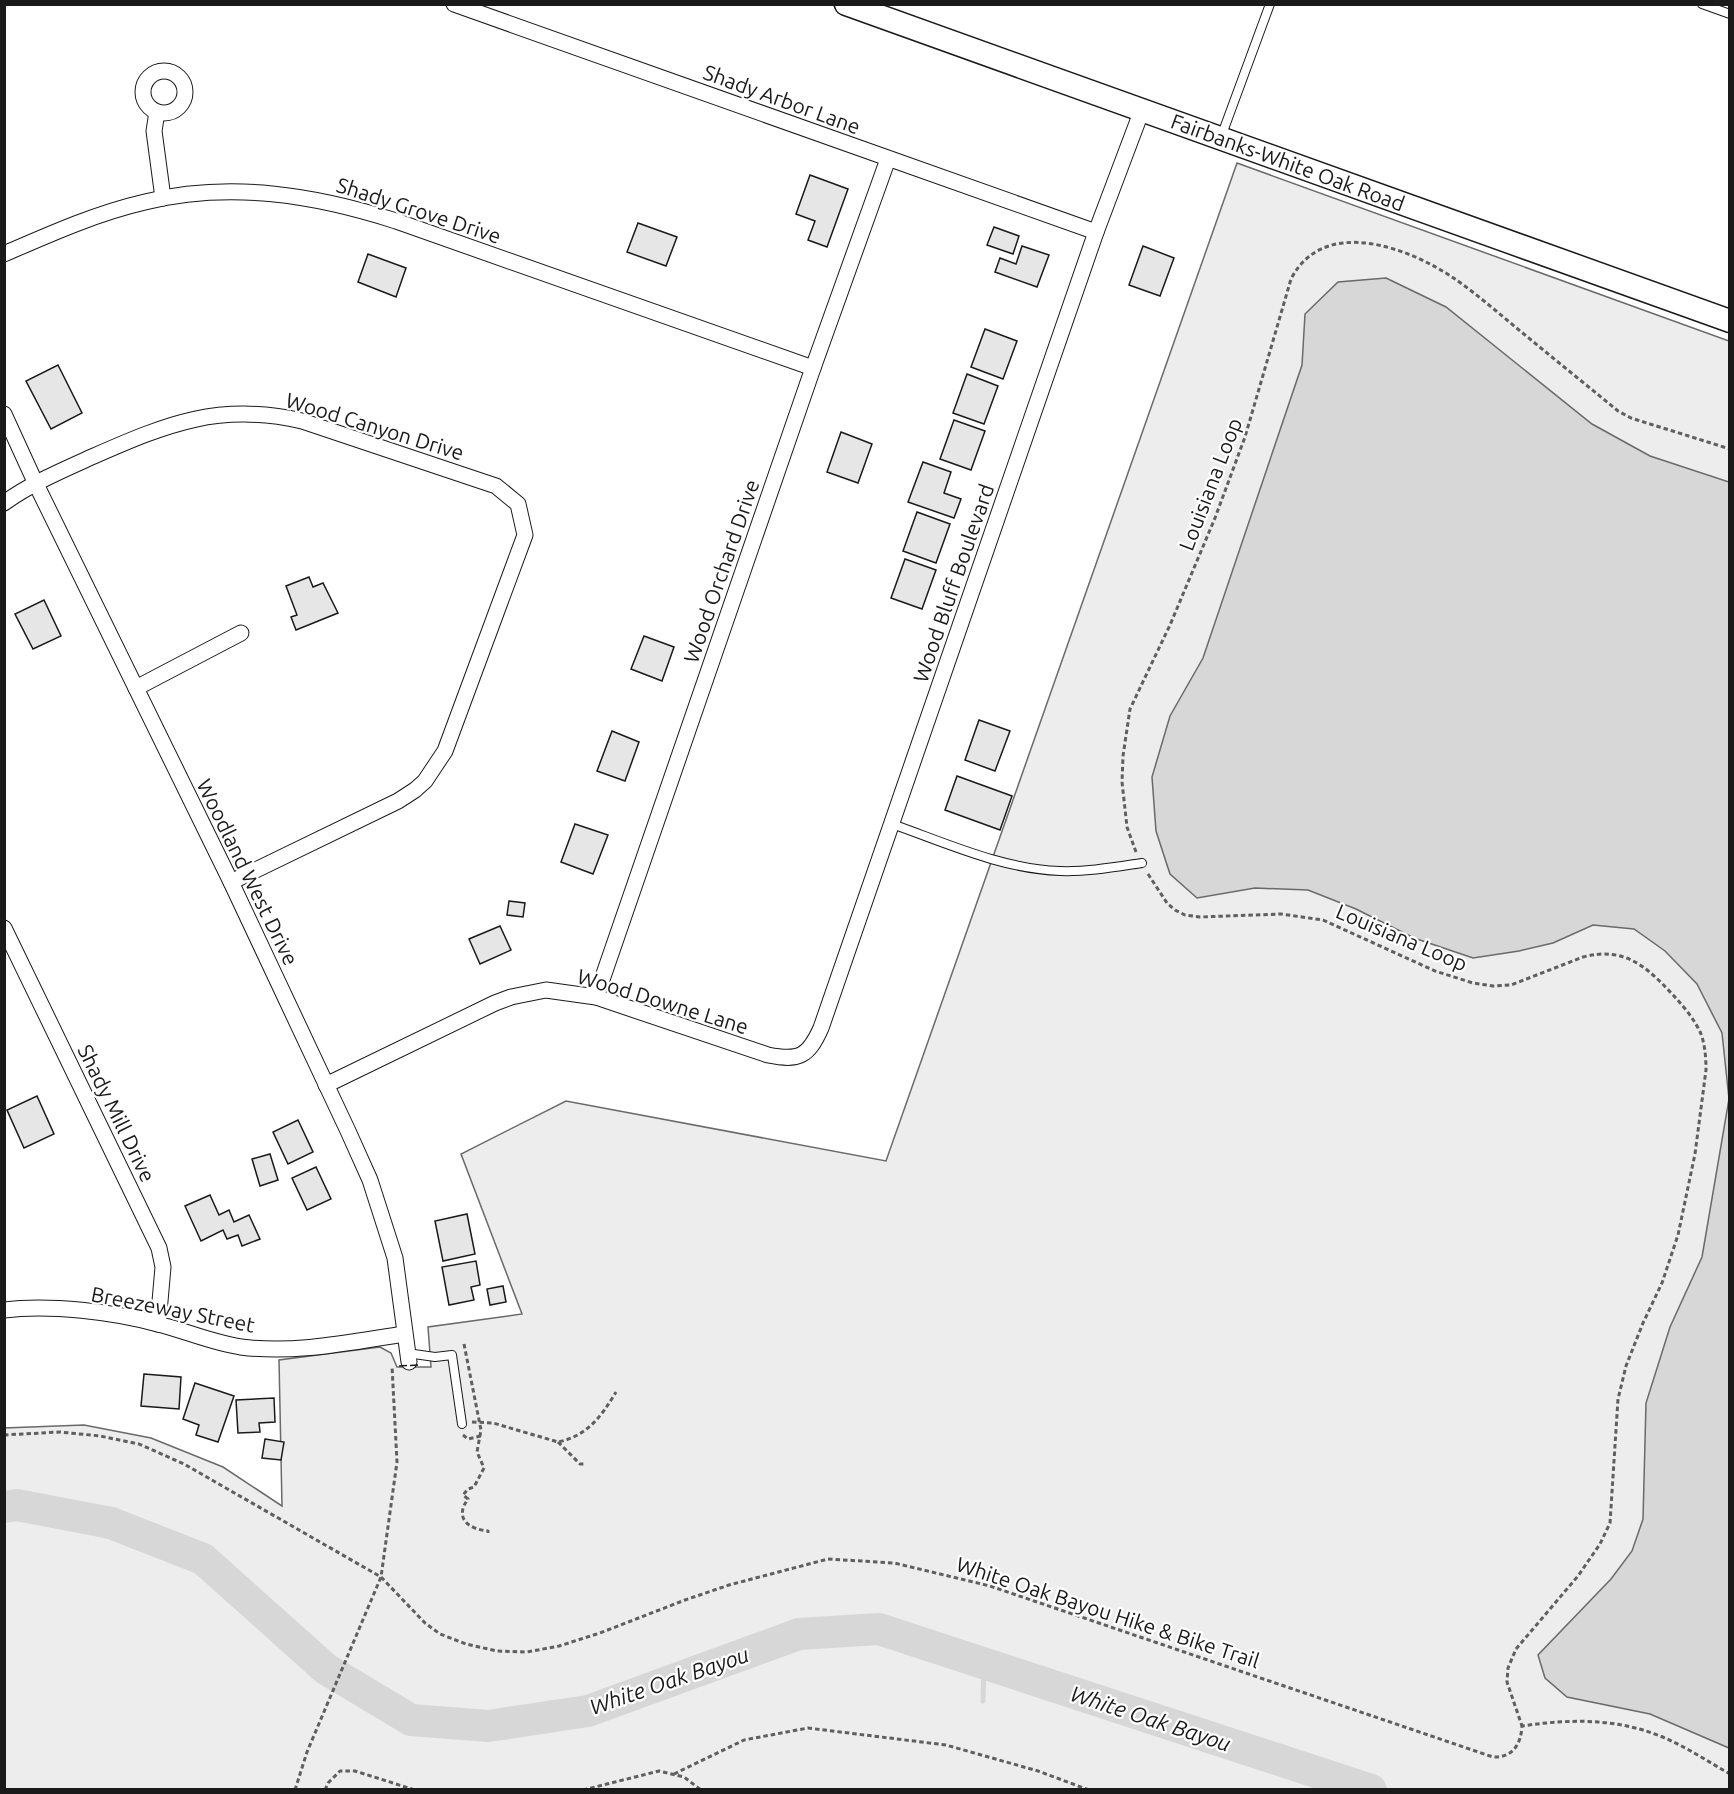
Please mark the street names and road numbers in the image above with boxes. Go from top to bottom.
street label: Shady Arbor Lane [700,59,864,139]
street label: Fairbanks-White Oak Road [1168,108,1408,216]
street label: Shady Grove Drive [334,172,504,248]
street label: Wood Canyon Drive [283,387,467,465]
street label: Louisiana Loop [1174,414,1246,554]
street label: Wood Orchard Drive [678,476,764,666]
street label: Wood Bluff Boulevard [908,481,998,685]
street label: Woodland West Drive [193,775,303,969]
street label: Louisiana Loop [1333,899,1471,975]
street label: Wood Downe Lane [575,964,751,1038]
street label: Shady Mill Drive [73,1040,161,1186]
street label: Breezeway Street [89,1281,257,1337]
street label: White Oak Bayou Hike & Bike Trail [953,1552,1263,1672]

